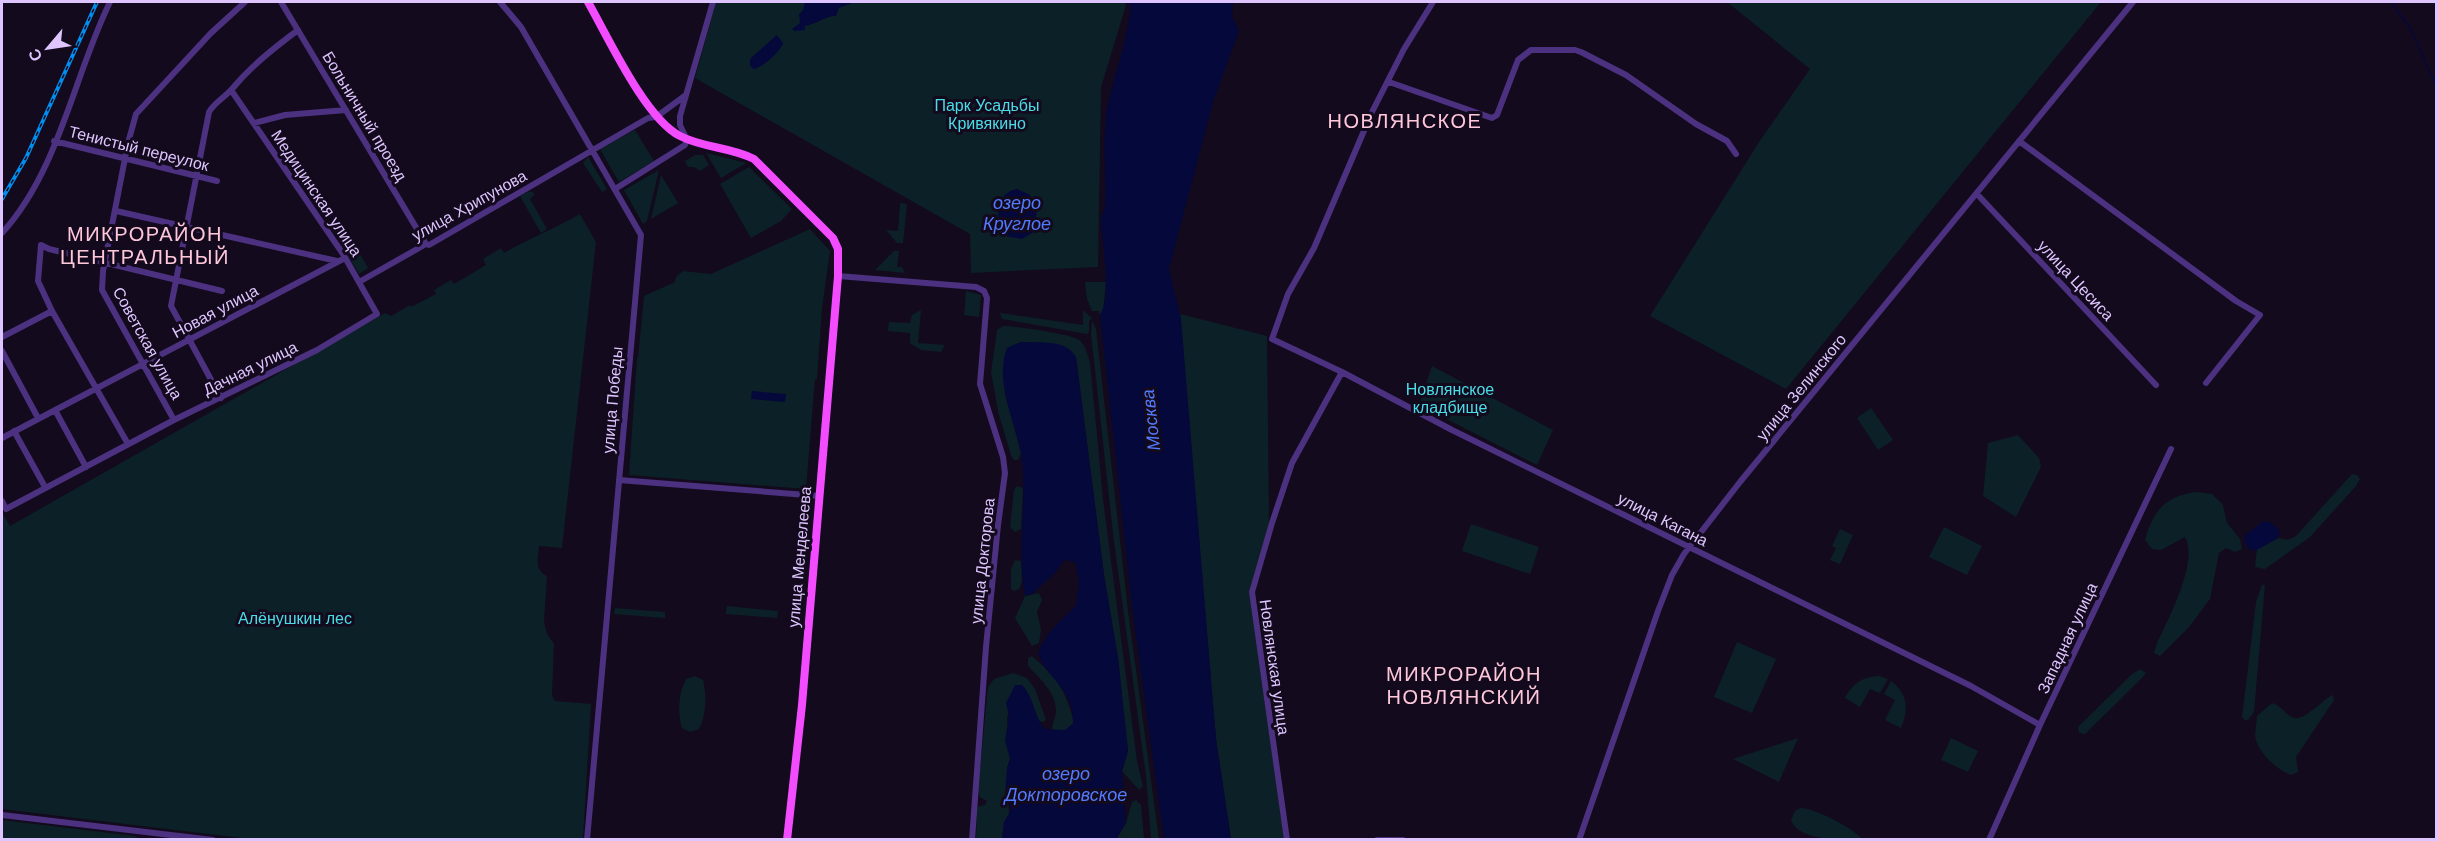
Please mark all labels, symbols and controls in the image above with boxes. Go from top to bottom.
north arrow [18,18,78,78]
text: С [25,45,46,64]
street label: Больничный проезд [319,49,410,185]
park label: Парк Усадьбы Кривякино [934,97,1040,132]
district label: НОВЛЯНСКОЕ [1328,110,1482,132]
street label: Тенистый переулок [67,123,212,174]
street label: Медицинская улица [268,127,365,260]
street label: улица Хрипунова [409,167,530,244]
water label: озеро Круглое [983,193,1051,234]
district label: МИКРОРАЙОН ЦЕНТРАЛЬНЫЙ [60,222,230,268]
street label: улица Цесиса [2034,237,2117,324]
street label: Новая улица [169,282,261,341]
street label: Советская улица [110,284,185,402]
street label: улица Зелинского [1753,331,1850,444]
street label: Дачная улица [200,338,300,399]
street label: улица Победы [599,346,626,454]
park label: Новлянское кладбище [1406,381,1494,416]
water label: Москва [1138,388,1164,452]
street label: улица Менделеева [785,486,814,628]
street label: улица Кагана [1615,489,1711,549]
street label: улица Докторова [967,497,998,625]
street label: Западная улица [2034,580,2101,696]
street label: Новлянская улица [1257,598,1292,736]
park label: Алёнушкин лес [238,610,352,627]
district label: МИКРОРАЙОН НОВЛЯНСКИЙ [1386,662,1542,708]
water label: озеро Докторовское [1003,764,1127,805]

